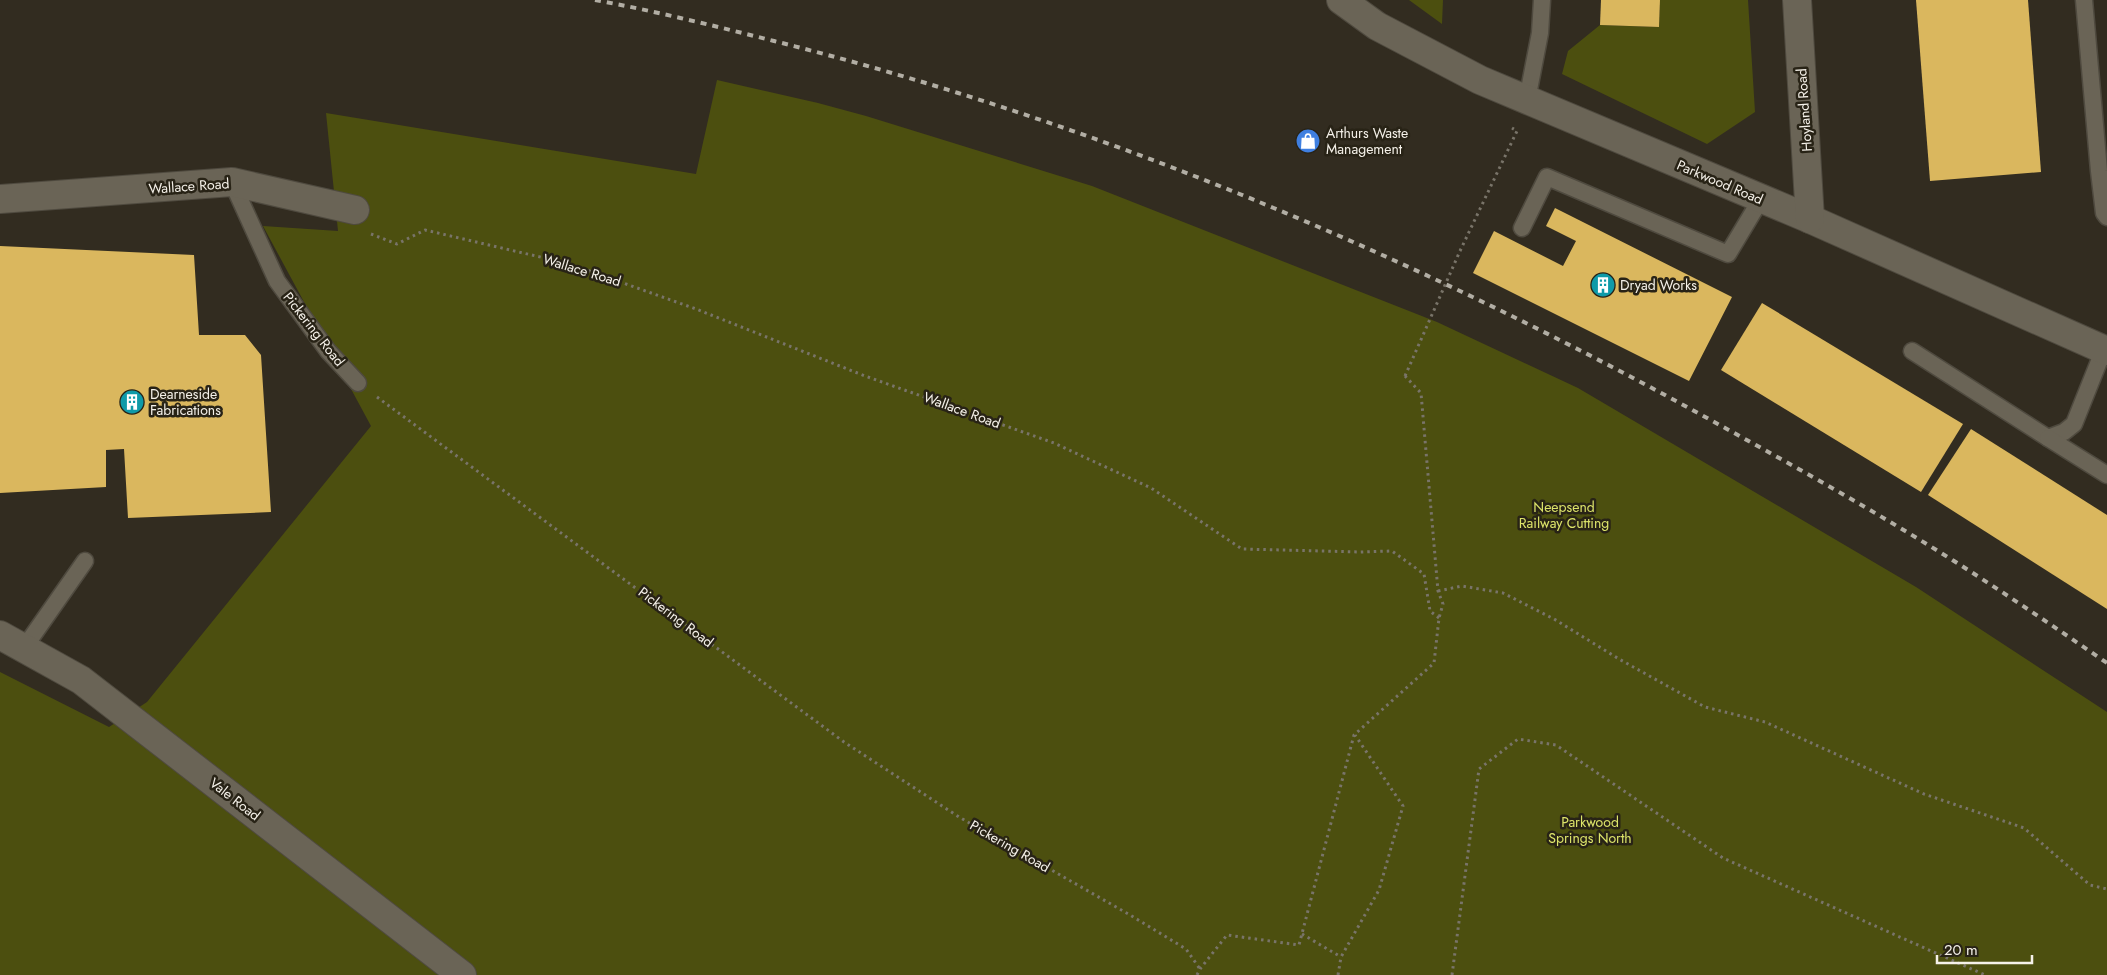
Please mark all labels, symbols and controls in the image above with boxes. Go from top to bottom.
street label: Hoyland Road [1791,68,1817,152]
place label: Arthurs Waste Management [1326,123,1408,159]
shop icon: Arthurs Waste Management [1295,128,1321,154]
street label: Parkwood Road [1674,155,1766,209]
street label: Wallace Road [148,173,230,199]
street label: Wallace Road [541,249,623,291]
building icon: Dryad Works [1590,272,1616,298]
place label: Dryad Works [1620,275,1697,295]
street label: Pickering Road [279,288,349,370]
place label: Dearneside Fabrications [150,384,221,420]
street label: Wallace Road [921,387,1003,433]
building icon: Dearneside Fabrications [119,389,145,415]
park label: Neepsend Railway Cutting [1519,497,1609,533]
street label: Pickering Road [634,582,718,652]
street label: Vale Road [205,773,265,825]
park label: Parkwood Springs North [1548,812,1632,848]
street label: Pickering Road [966,815,1054,877]
scale bar [1937,932,2032,964]
text: 20 m [1944,939,1978,961]

